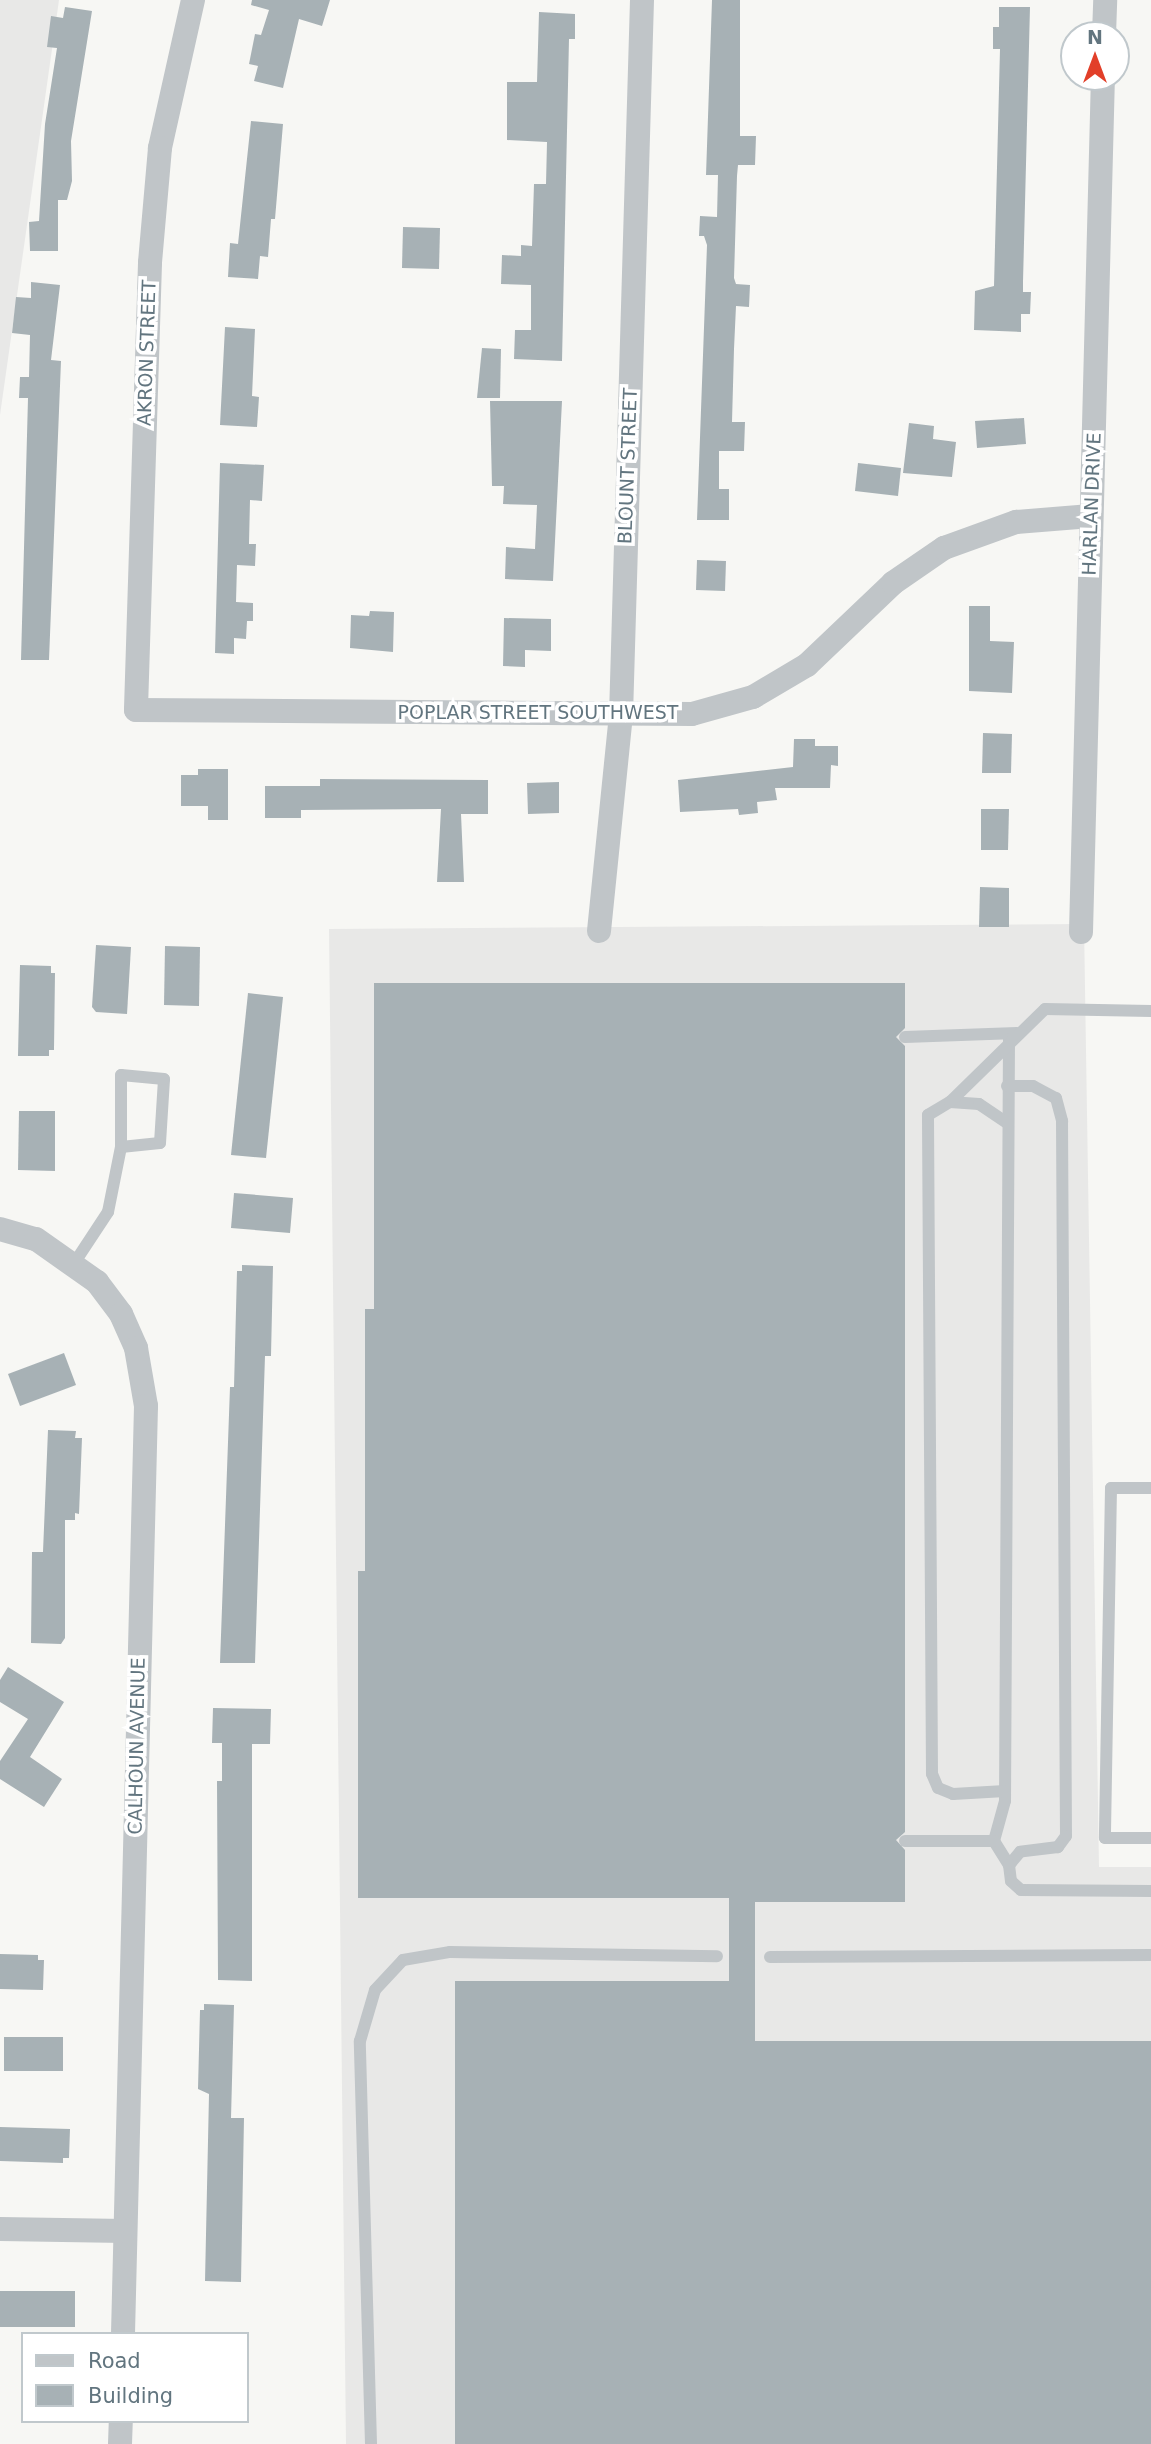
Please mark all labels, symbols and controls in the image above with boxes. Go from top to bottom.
north arrow [1060,21,1130,91]
text: N [1087,26,1103,48]
street label: AKRON STREET [133,279,161,427]
street label: BLOUNT STREET [614,388,642,544]
street label: HARLAN DRIVE [1078,432,1106,576]
street label: POPLAR STREET SOUTHWEST [398,702,678,724]
street label: CALHOUN AVENUE [124,1657,150,1835]
legend [21,2332,248,2423]
text: Road [88,2349,141,2373]
text: Building [88,2384,173,2408]

